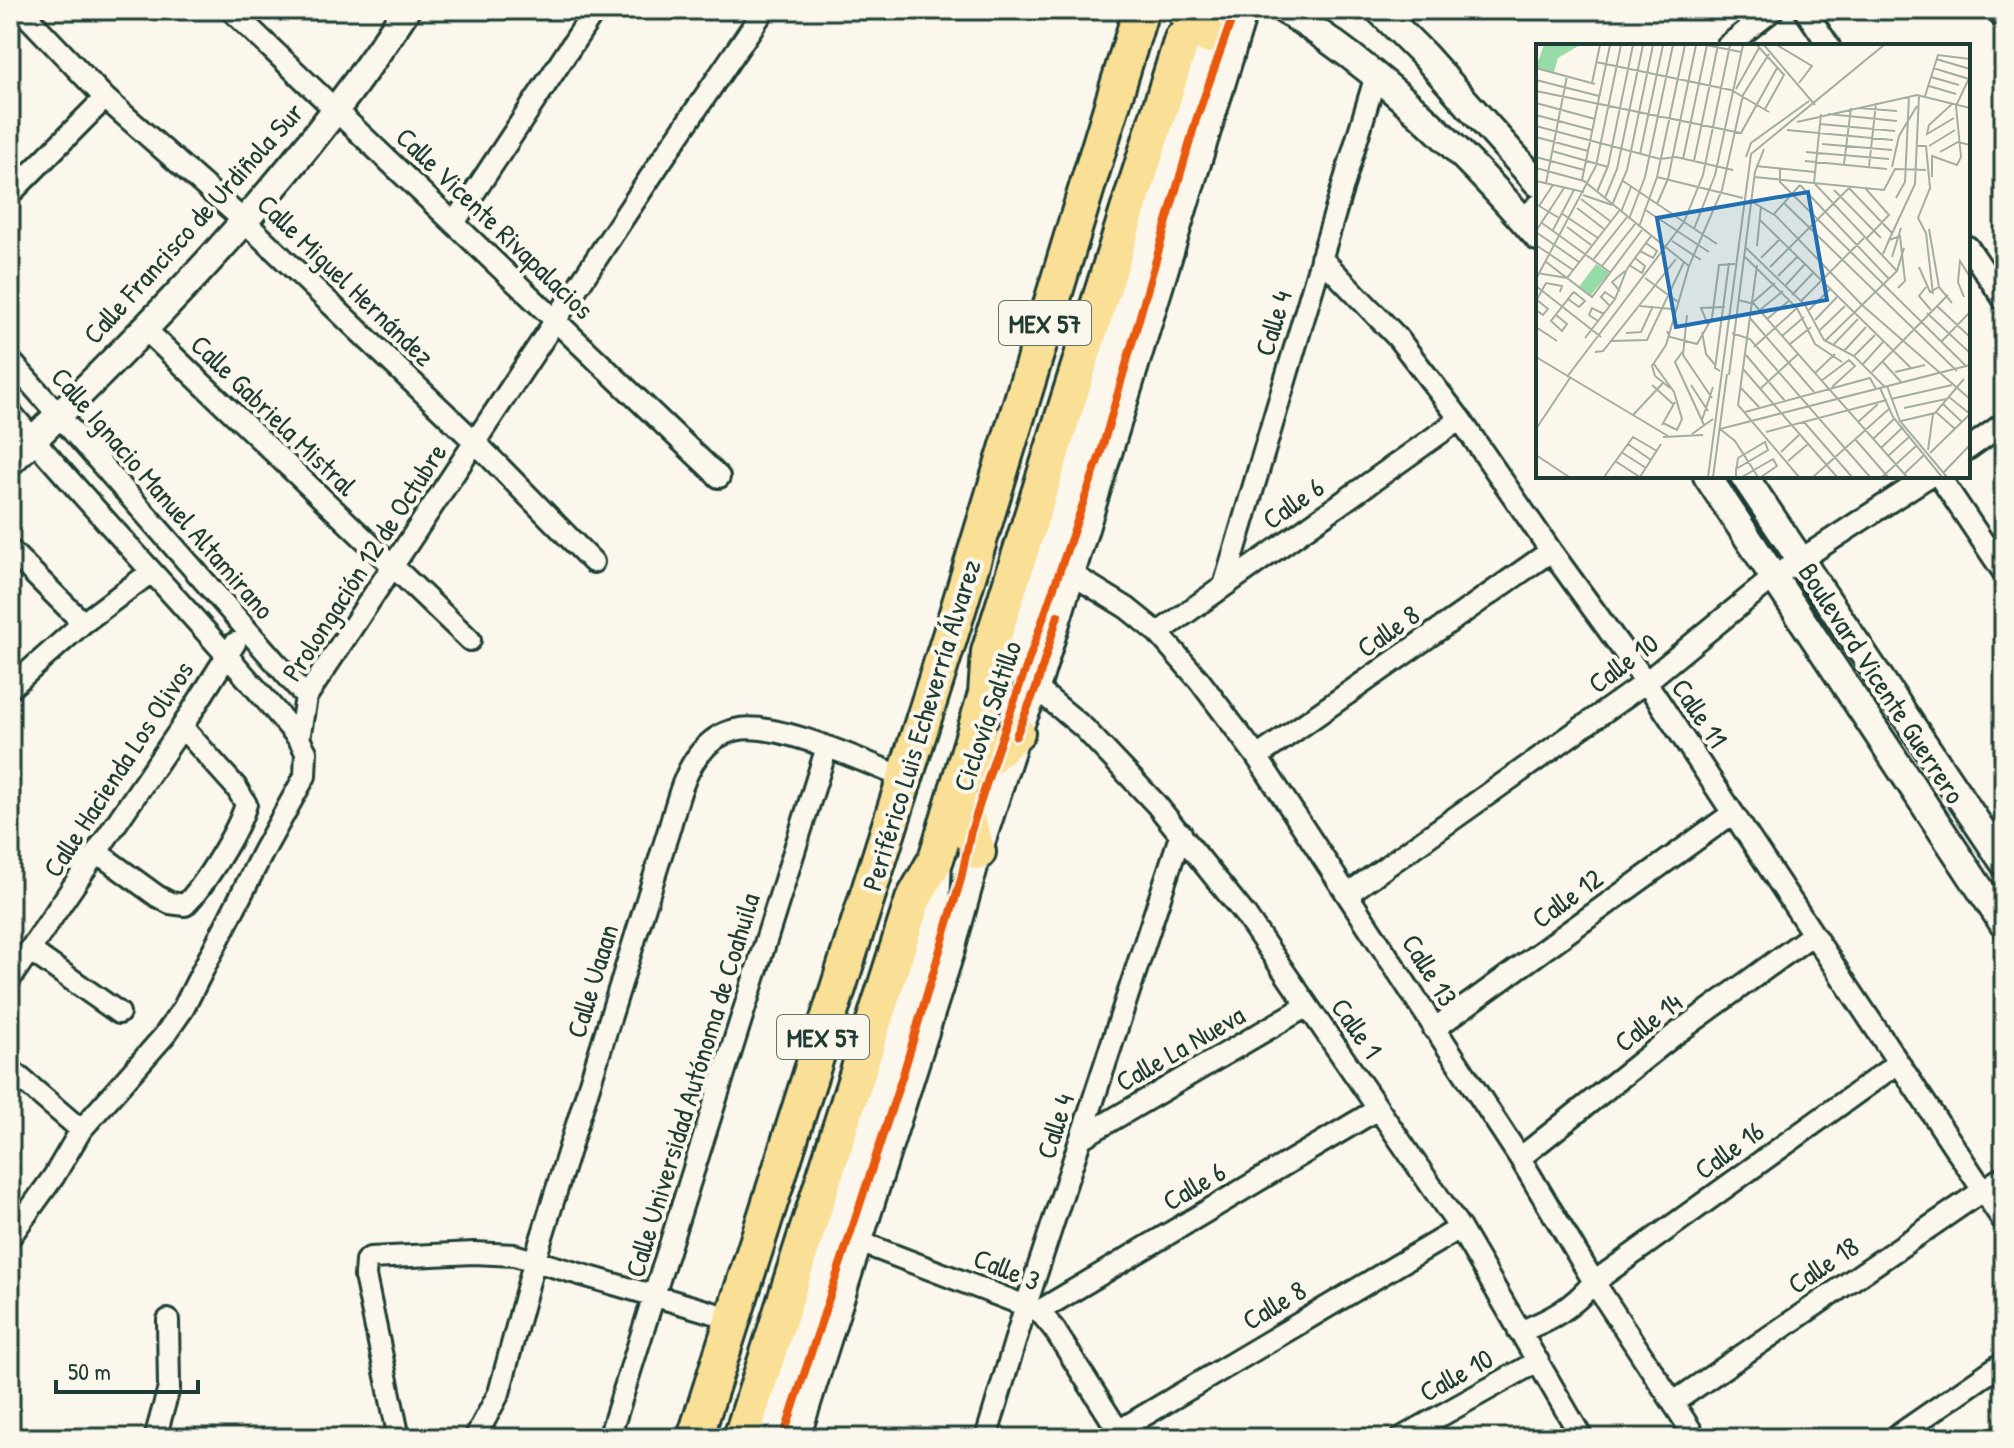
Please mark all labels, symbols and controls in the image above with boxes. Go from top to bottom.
inset map [1536,44,1970,478]
street label: Calle Francisco de Urdiñola Sur [74,94,312,352]
street label: Calle Vicente Rivapalacios [388,118,602,328]
street label: Calle Miguel Hernández [249,185,443,375]
street label: Calle 4 [1245,286,1301,360]
road number: MEX 57 [999,301,1091,345]
street label: Calle Gabriela Mistral [183,326,366,505]
street label: Calle Ignacio Manuel Altamirano [43,359,283,627]
street label: Prolongación 12 de Octubre [273,436,455,688]
street label: Calle 6 [1255,468,1331,538]
street label: Periférico Luis Echeverría Álvarez [852,555,990,895]
street label: Boulevard Vicente Guerrero [1790,555,1974,811]
street label: Calle 8 [1349,596,1427,666]
street label: Calle 10 [1580,624,1666,702]
street label: Ciclovía Saltillo [944,636,1030,796]
street label: Calle Hacienda Los Olivos [34,653,202,885]
street label: Calle 11 [1663,671,1737,755]
street label: Calle 12 [1524,859,1610,937]
street label: Calle Universidad Autónoma de Coahuila [615,888,769,1282]
street label: Calle Uaaan [557,920,627,1042]
street label: Calle 13 [1393,927,1467,1013]
street label: Calle 14 [1606,983,1690,1061]
street label: Calle 1 [1322,990,1392,1066]
street label: Calle La Nueva [1108,996,1252,1100]
road number: MEX 57 [777,1015,869,1059]
street label: Calle 4 [1027,1089,1083,1163]
street label: Calle 16 [1687,1112,1771,1188]
street label: Calle 6 [1155,1152,1233,1220]
street label: Calle 18 [1780,1227,1866,1303]
street label: Calle 3 [968,1239,1046,1299]
street label: Calle 8 [1235,1271,1313,1339]
street label: Calle 10 [1412,1339,1500,1411]
scale bar [56,1344,198,1394]
text: 50 m [68,1355,111,1387]

